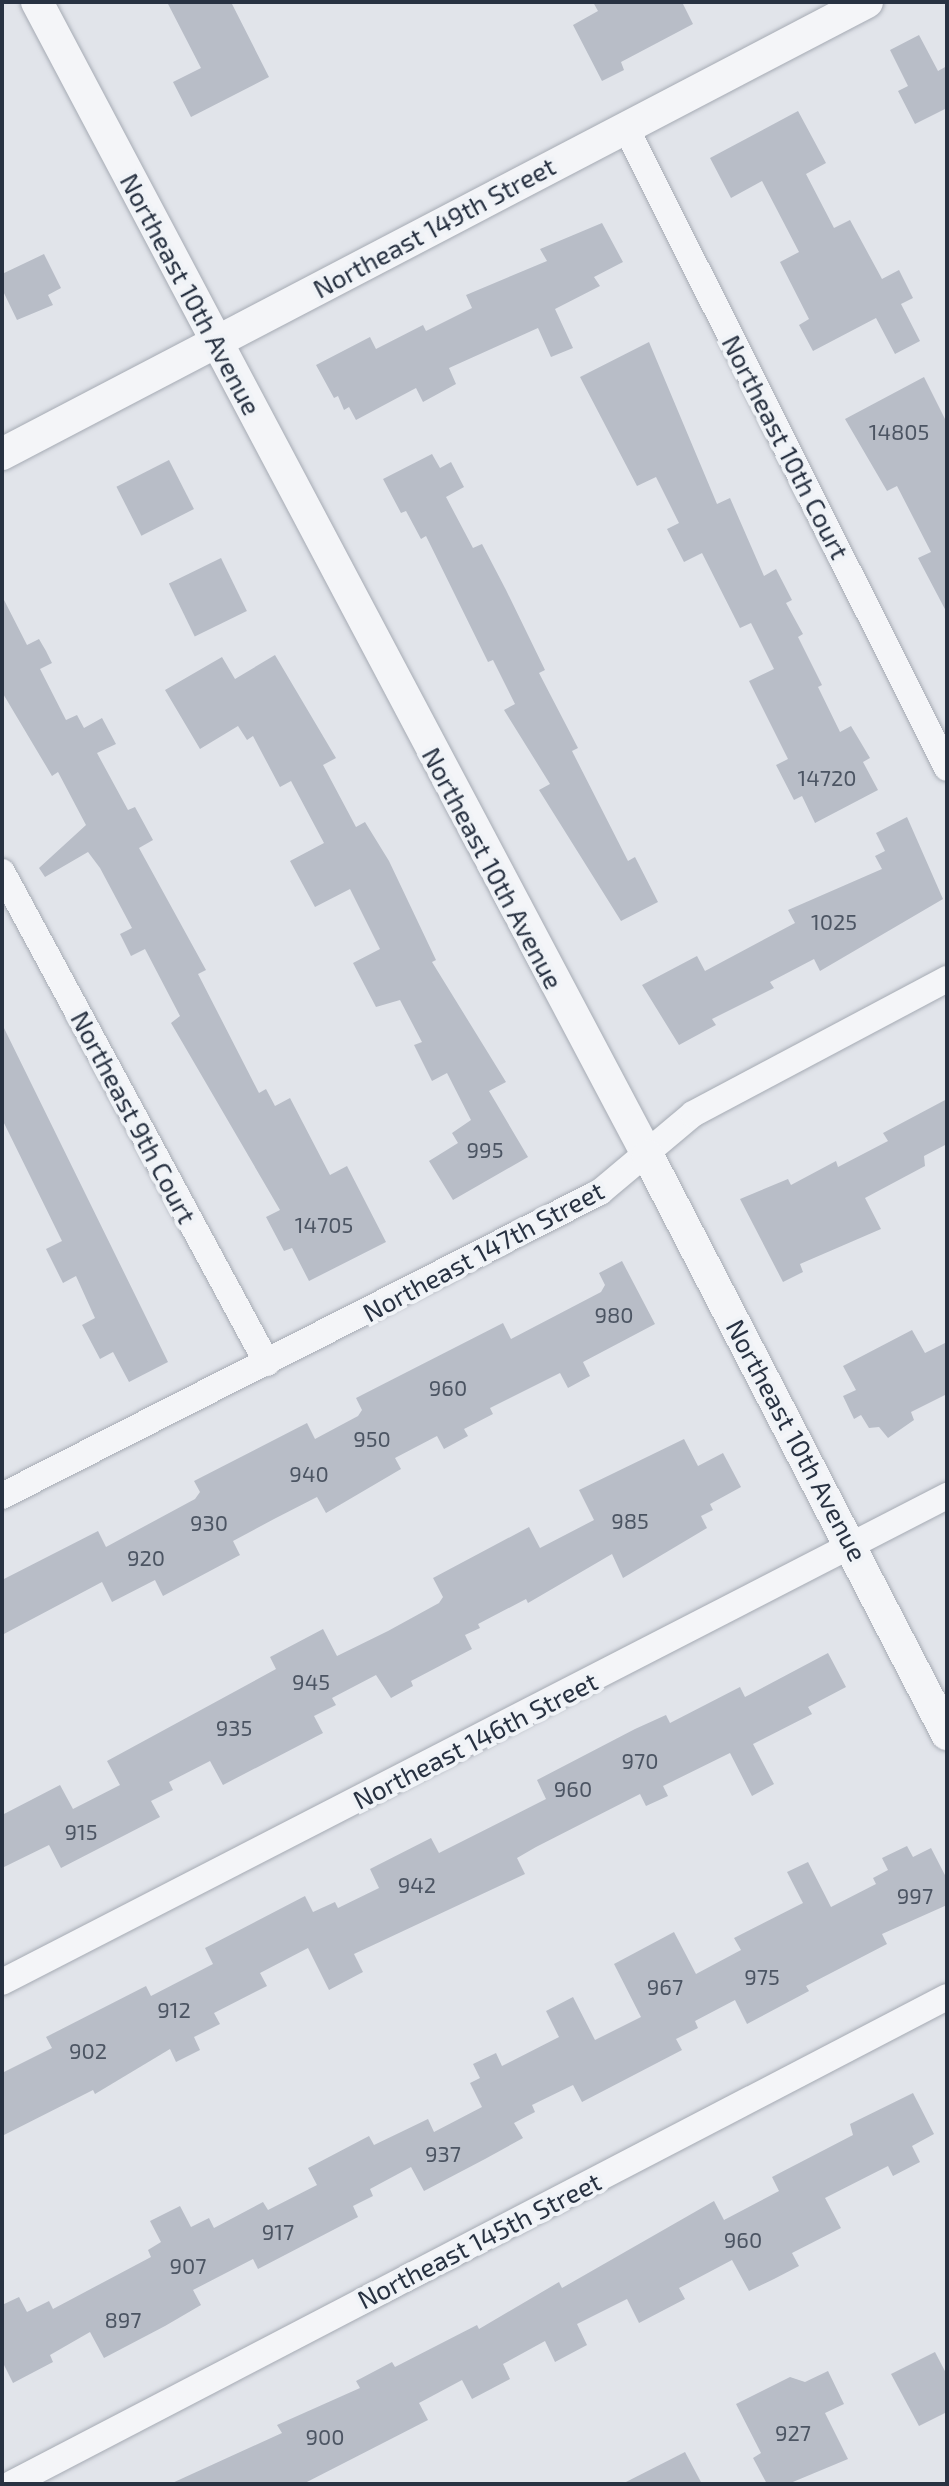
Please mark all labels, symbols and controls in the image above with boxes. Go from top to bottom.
street label: Northeast 149th Street [307,150,561,304]
street label: Northeast 10th Avenue [114,168,268,420]
street label: Northeast 10th Court [716,330,856,564]
house number: 14805 [869,419,929,445]
street label: Northeast 10th Avenue [416,742,570,994]
house number: 14720 [797,765,857,791]
house number: 1025 [811,909,857,935]
street label: Northeast 9th Court [65,1005,203,1229]
house number: 995 [467,1137,503,1163]
street label: Northeast 147th Street [357,1174,609,1328]
house number: 14705 [295,1212,353,1238]
house number: 980 [594,1302,634,1328]
street label: Northeast 10th Avenue [720,1314,874,1566]
house number: 960 [429,1375,467,1401]
house number: 950 [353,1426,391,1452]
house number: 940 [289,1461,329,1487]
house number: 985 [611,1508,649,1534]
house number: 930 [190,1510,228,1536]
house number: 920 [127,1545,165,1571]
street label: Northeast 146th Street [348,1665,602,1815]
house number: 945 [292,1669,330,1695]
house number: 935 [216,1715,252,1741]
house number: 970 [621,1748,659,1774]
house number: 960 [554,1776,592,1802]
house number: 915 [64,1819,98,1845]
house number: 942 [398,1872,436,1898]
house number: 997 [897,1883,933,1909]
house number: 975 [744,1964,780,1990]
house number: 967 [647,1974,683,2000]
house number: 912 [157,1997,191,2023]
house number: 902 [69,2038,107,2064]
house number: 937 [425,2141,461,2167]
street label: Northeast 145th Street [352,2165,606,2315]
house number: 917 [262,2219,294,2245]
house number: 960 [724,2227,762,2253]
house number: 907 [169,2253,207,2279]
house number: 897 [104,2307,142,2333]
house number: 927 [775,2420,811,2446]
house number: 900 [305,2424,345,2450]

